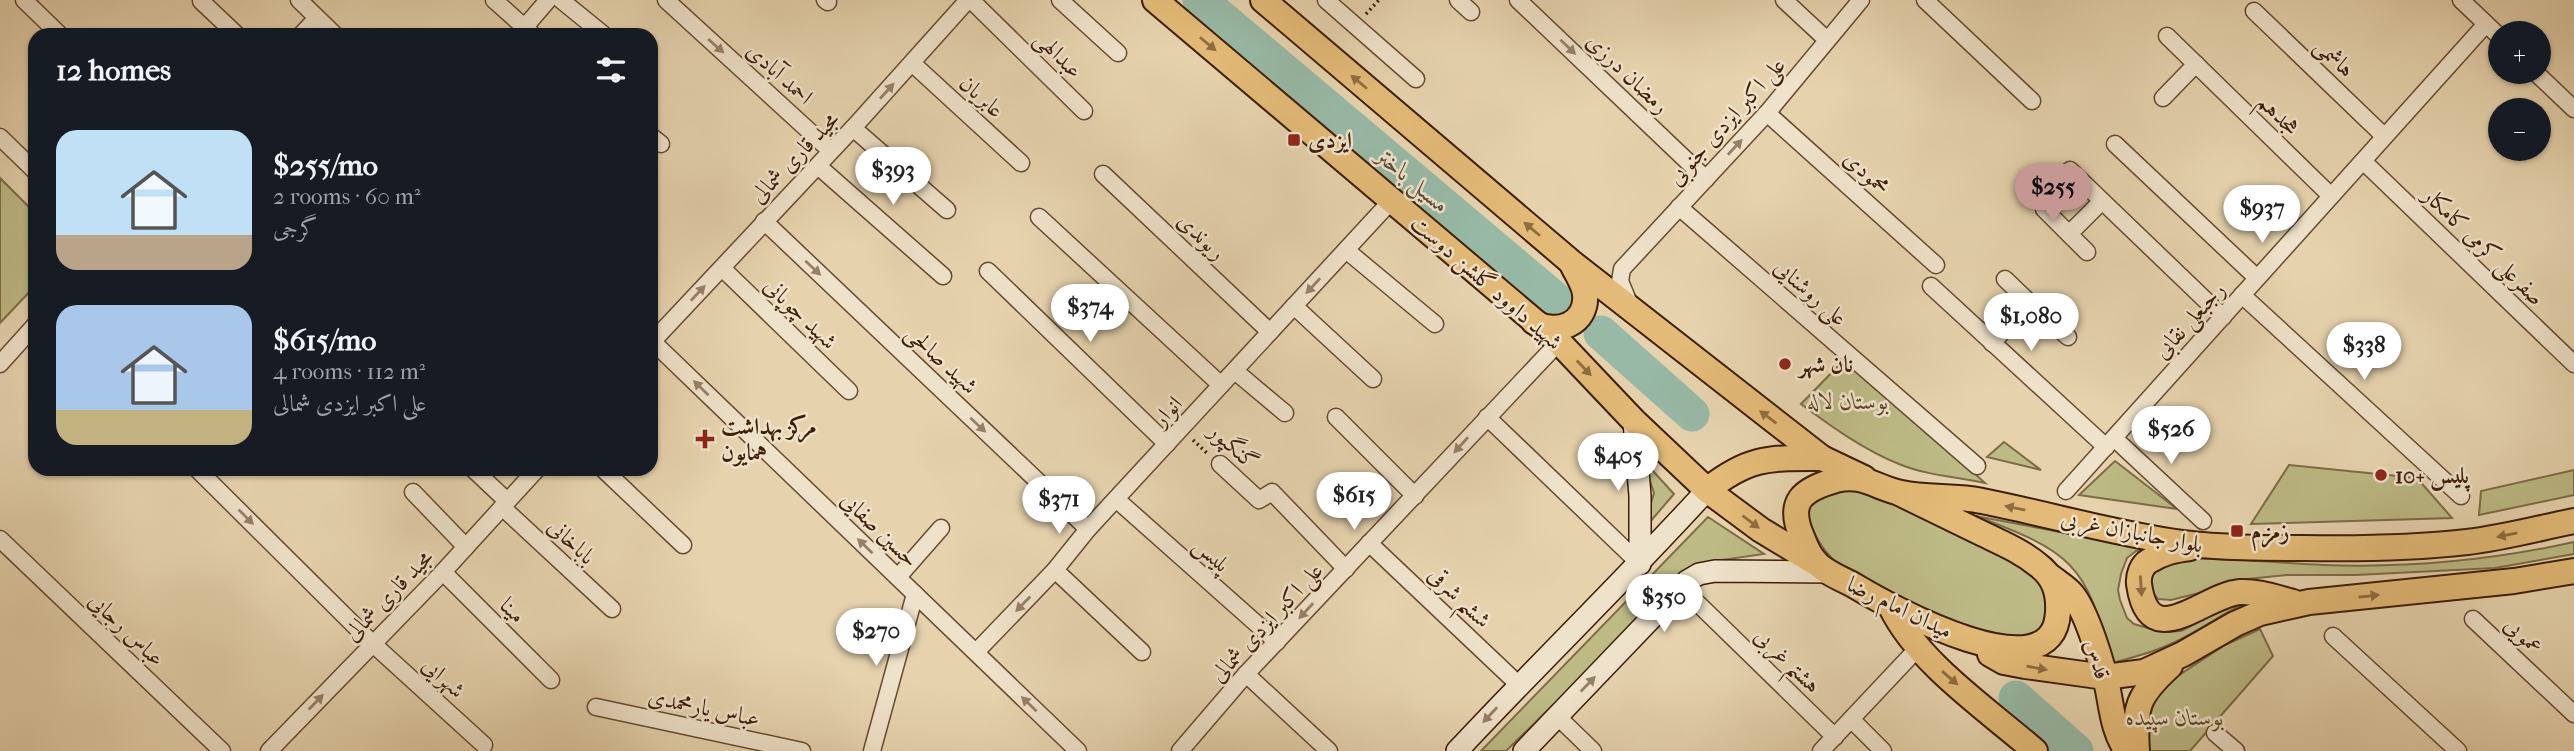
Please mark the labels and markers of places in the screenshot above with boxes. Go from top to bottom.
place label: ایزدی [1308,127,1352,154]
marker: ایزدی [1286,132,1302,148]
pin: $393 [852,148,934,207]
pin: $255 [2012,164,2094,224]
pin: $937 [2221,186,2303,245]
pin: $374 [1049,284,1131,344]
pin: $1,080 [1974,294,2088,353]
pin: $338 [2323,322,2405,382]
place label: نان شهر [1796,351,1853,379]
marker: نان شهر [1777,356,1793,372]
pin: $526 [2130,406,2212,466]
place label: مرکز بهداشت همایون [721,413,817,467]
marker: مرکز بهداشت همایون [695,429,715,449]
pin: $405 [1577,434,1659,493]
place label: پلیس +10 [2395,462,2471,492]
marker: پلیس +10 [2373,467,2389,483]
pin: $615 [1313,472,1395,532]
pin: $371 [1018,476,1100,536]
place label: زمزم [2251,518,2289,552]
marker: زمزم [2229,523,2245,539]
pin: $350 [1623,574,1705,634]
pin: $270 [835,608,917,668]

